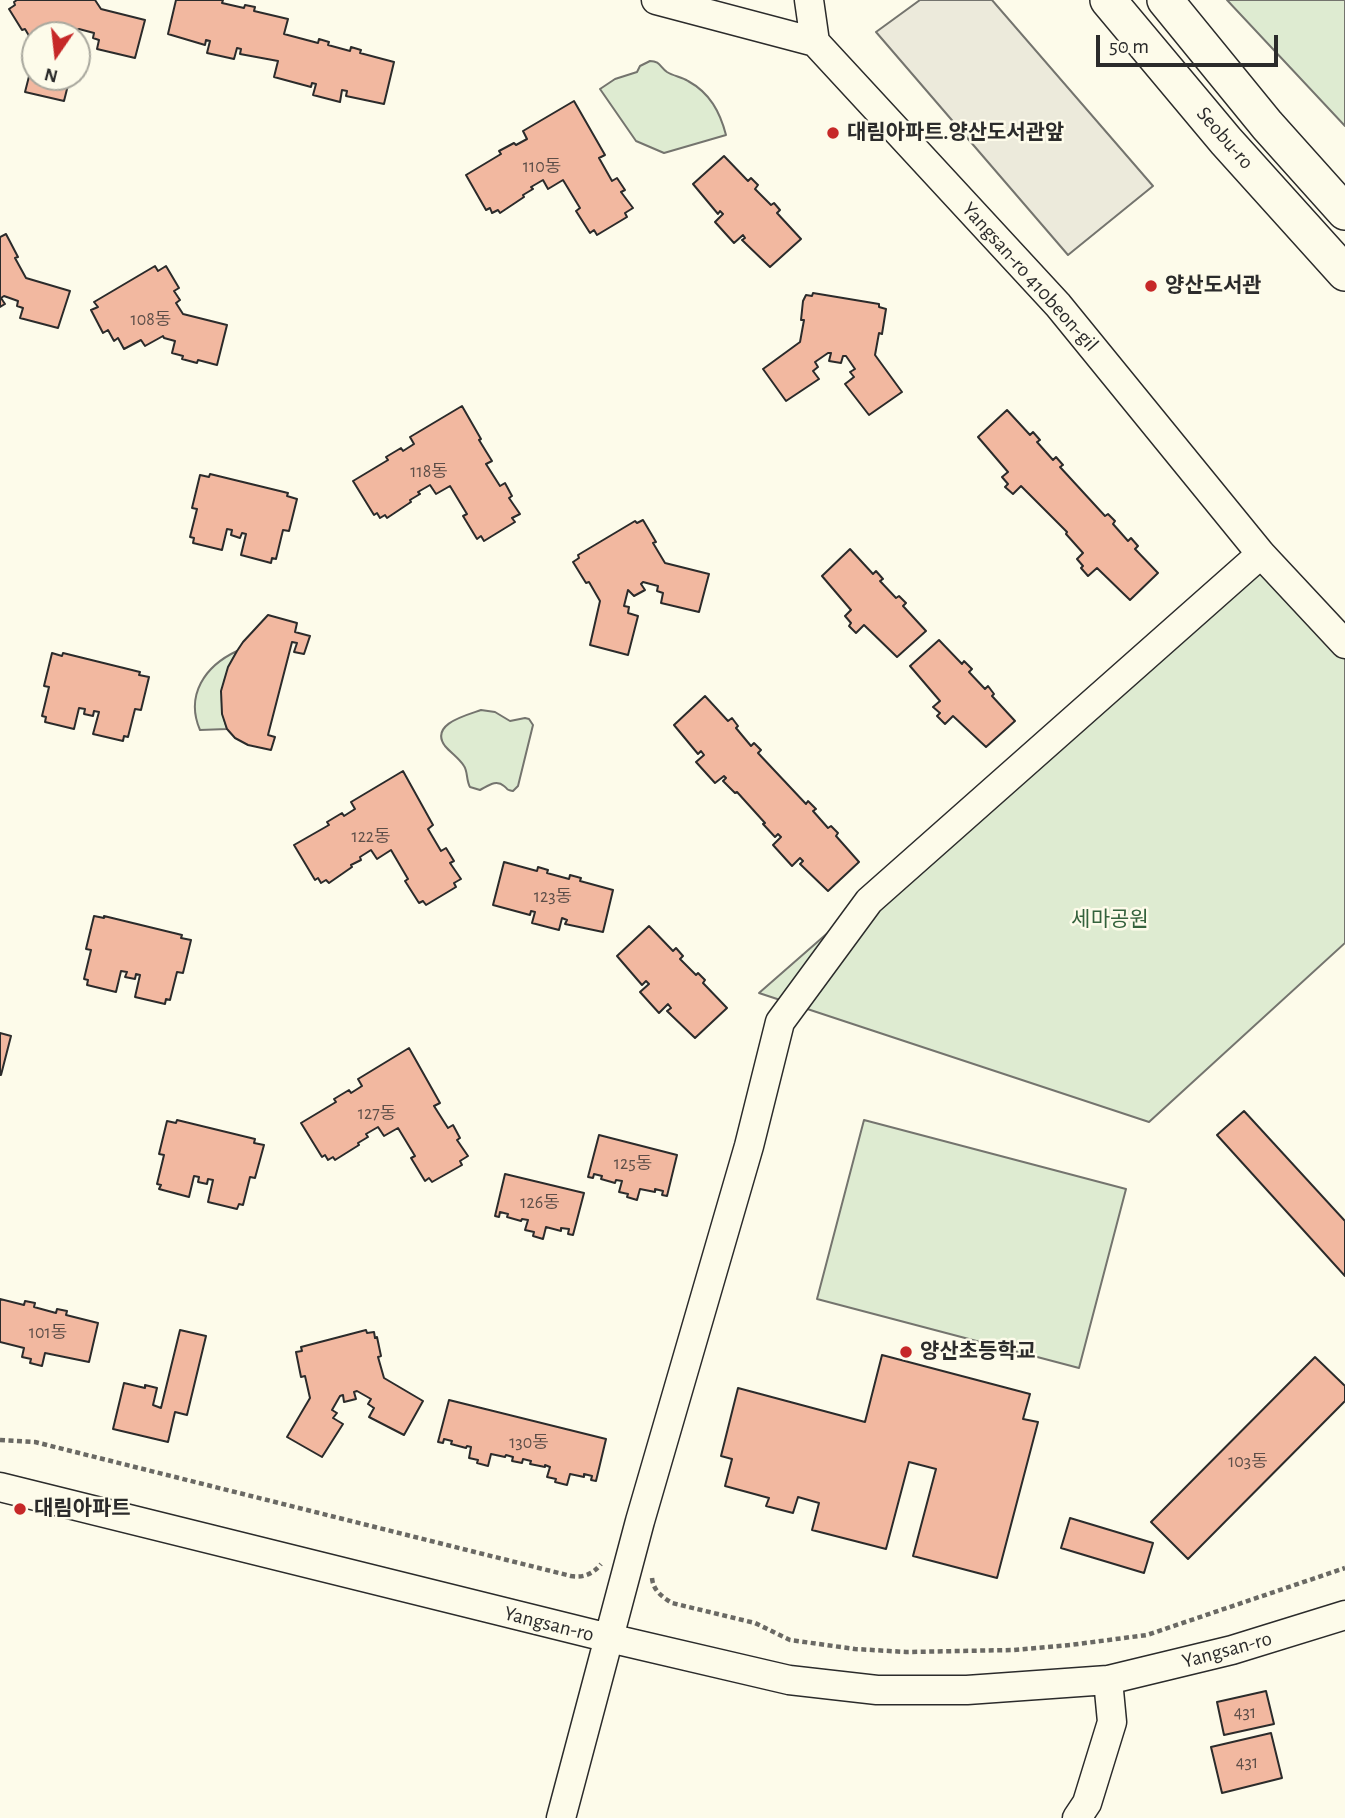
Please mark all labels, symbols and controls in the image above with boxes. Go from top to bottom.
north arrow [21,21,91,91]
scale bar [1100,21,1282,65]
text: 50 m [1109,36,1149,57]
text: N [43,64,60,86]
street label: Seobu-ro [1191,102,1259,174]
place label: 대림아파트.양산도서관앞 [847,120,1064,146]
marker: 대림아파트.양산도서관앞 [825,125,841,141]
house number: 110동 [523,156,561,178]
street label: Yangsan-ro 410beon-gil [956,197,1104,357]
place label: 양산도서관 [1165,273,1262,299]
marker: 양산도서관 [1143,278,1159,294]
house number: 108동 [131,309,171,331]
house number: 118동 [410,461,448,483]
house number: 122동 [351,826,391,848]
house number: 123동 [534,886,572,908]
park label: 세마공원 [1071,907,1149,933]
house number: 127동 [358,1103,396,1125]
house number: 125동 [614,1153,652,1175]
house number: 126동 [520,1192,560,1214]
house number: 101동 [29,1322,67,1344]
place label: 양산초등학교 [920,1339,1036,1365]
marker: 양산초등학교 [898,1344,914,1360]
house number: 130동 [509,1432,549,1454]
house number: 103동 [1228,1451,1268,1473]
place label: 대림아파트 [34,1496,131,1522]
marker: 대림아파트 [12,1501,28,1517]
street label: Yangsan-ro [501,1601,597,1647]
street label: Yangsan-ro [1179,1626,1275,1674]
house number: 431 [1234,1702,1256,1724]
house number: 431 [1236,1752,1258,1774]

